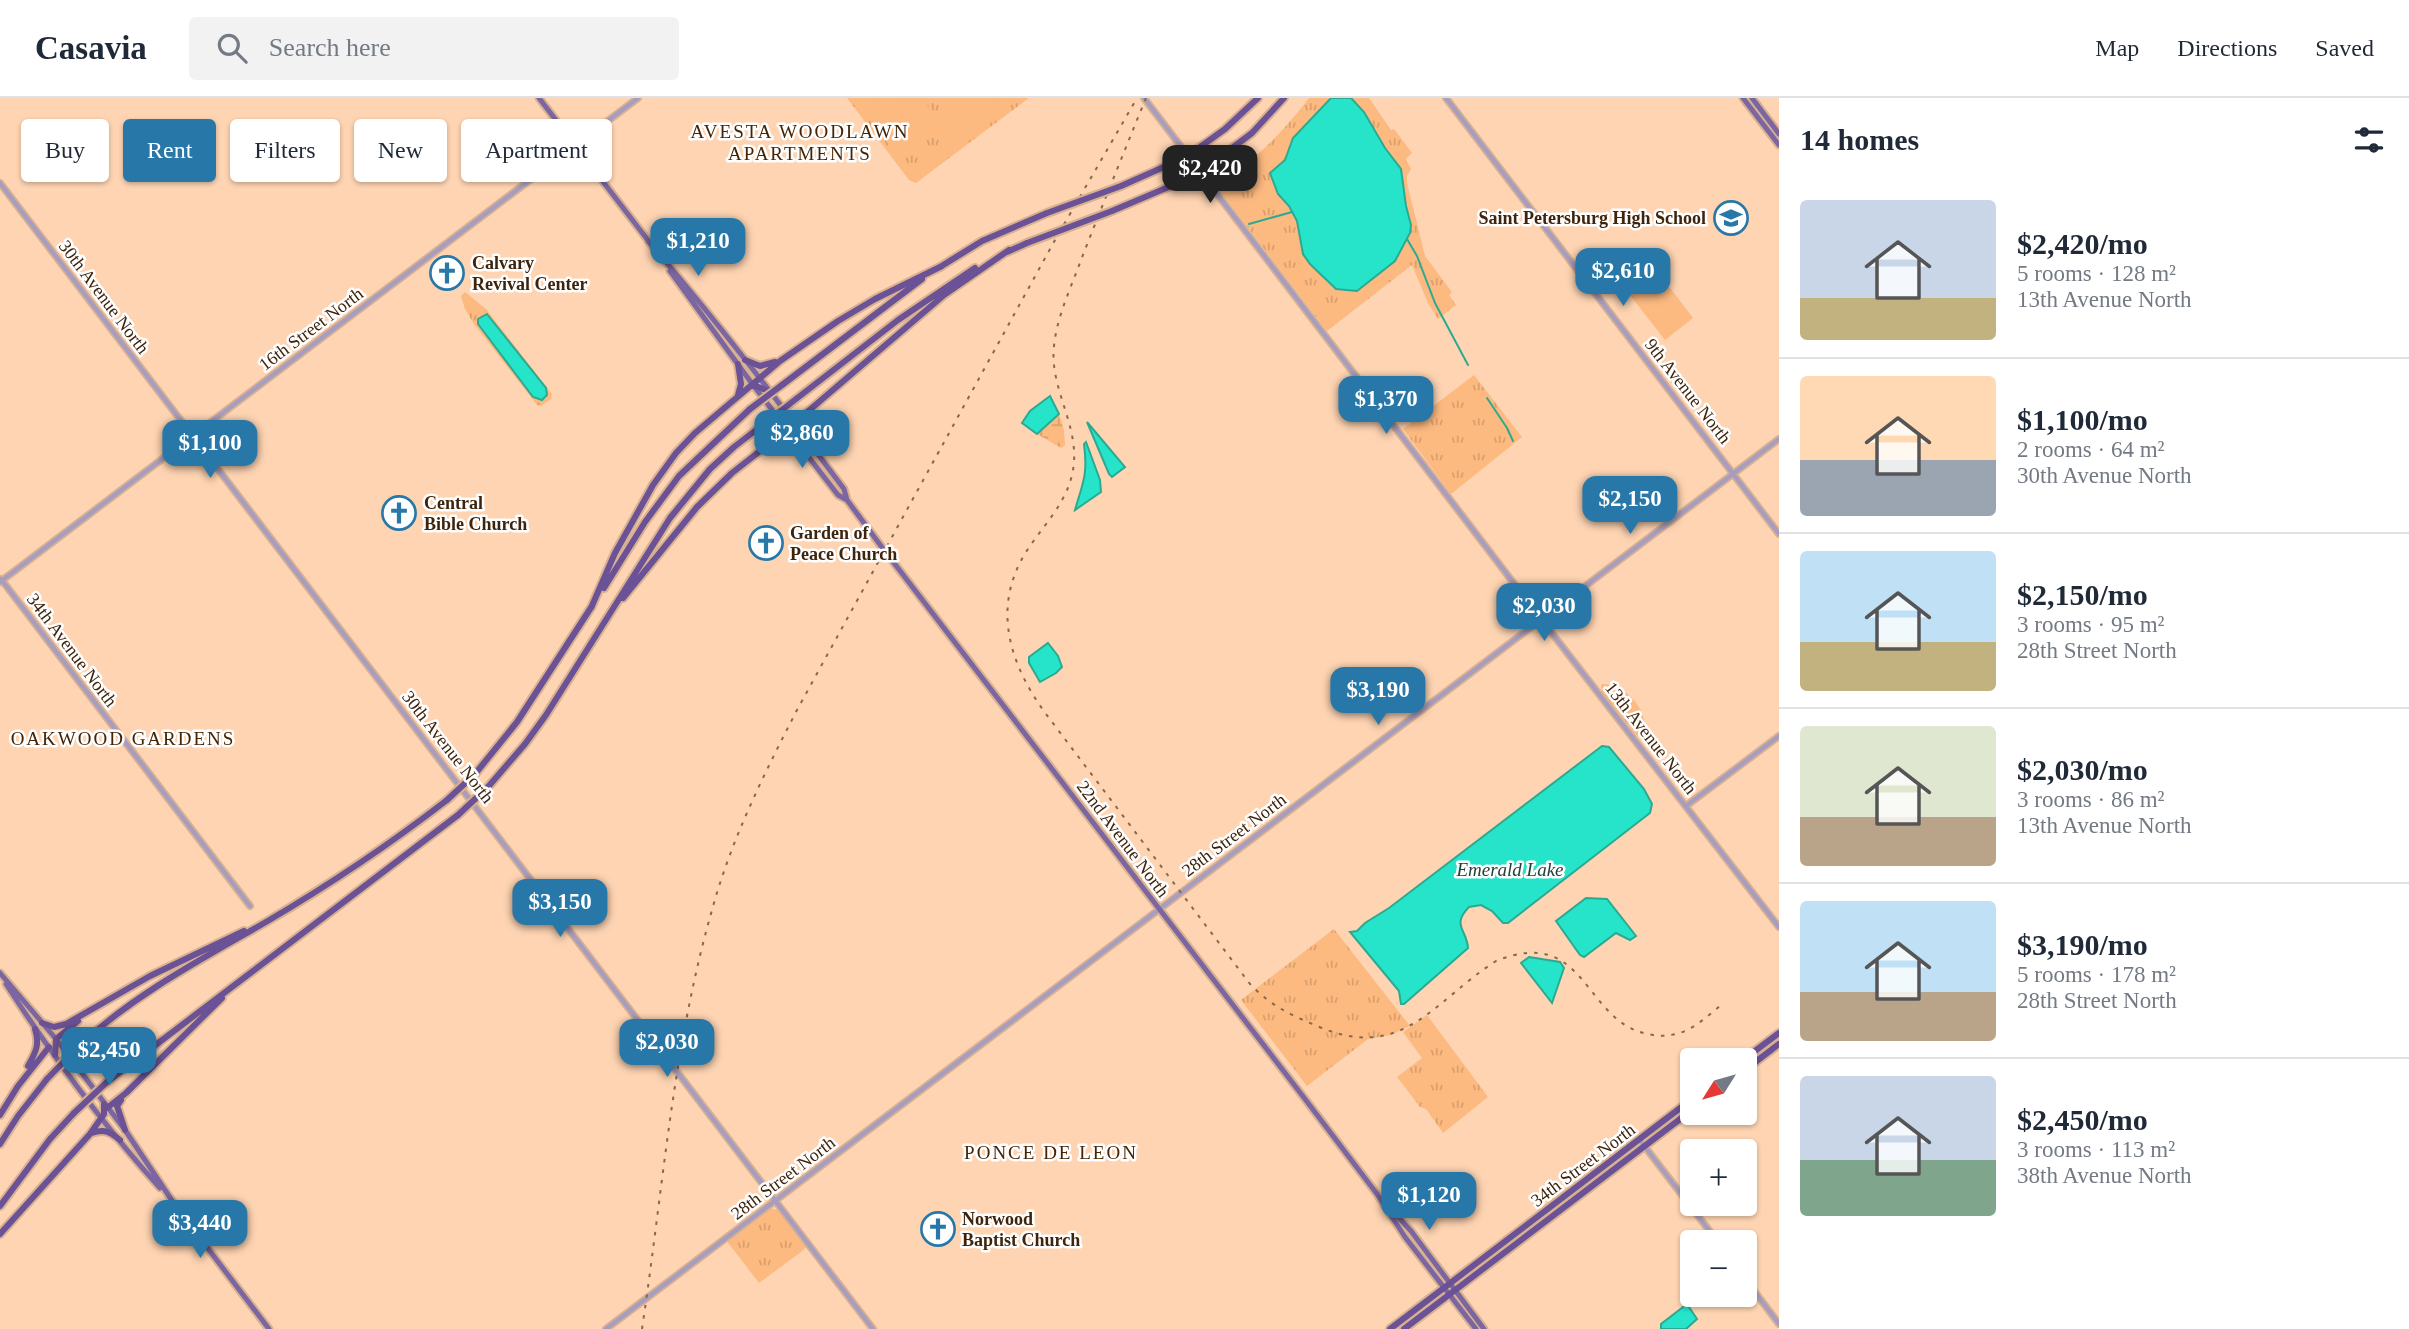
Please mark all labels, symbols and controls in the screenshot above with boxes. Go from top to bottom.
search box [189,17,679,80]
icon: search [213,29,251,67]
text: Casavia [35,30,147,66]
text: Search here [269,33,391,62]
text: Map [2095,35,2139,61]
text: Directions [2177,35,2277,61]
text: Saved [2315,35,2374,61]
chip: Buy [21,119,109,182]
chip: Rent [123,119,216,182]
chip: Filters [230,119,340,182]
chip: New [354,119,447,182]
chip: Apartment [461,119,612,182]
district label: AVESTA WOODLAWN APARTMENTS [691,121,909,164]
icon: filters [2350,121,2388,159]
text: 14 homes [1800,123,1919,156]
pin: $2,420 [1153,146,1267,205]
text: $2,420 [1178,155,1242,180]
school or university icon: Saint Petersburg High School [1712,199,1750,237]
place label: Saint Petersburg High School [1478,208,1706,228]
pin: $1,210 [641,218,755,278]
text: $2,420/mo [2017,227,2148,260]
text: $1,210 [666,228,730,253]
icon: home [1856,228,1940,312]
street label: 30th Avenue North [55,236,153,358]
pin: $2,610 [1566,248,1680,308]
place label: Calvary Revival Center [472,253,587,294]
church icon: Calvary Revival Center [428,254,466,292]
text: $2,610 [1591,258,1655,283]
text: 5 rooms · 128 m² [2017,261,2176,286]
street label: 16th Street North [255,283,367,375]
text: 13th Avenue North [2017,287,2192,312]
street label: 9th Avenue North [1641,335,1735,447]
pin: $1,370 [1329,376,1443,436]
text: $1,370 [1354,386,1418,411]
text: $1,100/mo [2017,403,2148,436]
icon: home [1856,404,1940,488]
pin: $2,860 [745,410,859,470]
pin: $1,100 [153,420,267,480]
text: $2,860 [770,420,834,445]
text: $1,100 [178,430,242,455]
text: 2 rooms · 64 m² [2017,437,2164,462]
text: 30th Avenue North [2017,463,2192,488]
pin: $2,150 [1573,476,1687,536]
text: $2,150 [1598,486,1662,511]
place label: Central Bible Church [424,493,527,534]
church icon: Central Bible Church [380,494,418,532]
place label: Garden of Peace Church [790,523,897,564]
church icon: Garden of Peace Church [747,524,785,562]
text: $2,150/mo [2017,578,2148,611]
icon: home [1856,579,1940,663]
pin: $2,030 [1487,584,1601,643]
street label: 34th Avenue North [23,589,121,711]
text: $2,030 [1512,593,1576,618]
text: 3 rooms · 95 m² [2017,612,2164,637]
text: 28th Street North [2017,638,2177,663]
pin: $3,190 [1321,668,1435,727]
text: $3,190 [1346,677,1410,702]
street label: 13th Avenue North [1601,678,1701,798]
street label: 30th Avenue North [398,687,498,807]
district label: OAKWOOD GARDENS [11,728,235,749]
text: $2,030/mo [2017,753,2148,786]
icon: home [1856,754,1940,838]
street label: 22nd Avenue North [1073,777,1173,901]
text: 3 rooms · 86 m² [2017,787,2164,812]
street label: 28th Street North [1178,789,1290,881]
text: 13th Avenue North [2017,813,2192,838]
water label: Emerald Lake [1455,859,1564,880]
pin: $3,150 [503,880,617,939]
text: $3,150 [528,889,592,914]
text: $3,190/mo [2017,928,2148,961]
icon: home [1856,929,1940,1013]
text: 5 rooms · 178 m² [2017,962,2176,987]
text: 28th Street North [2017,988,2177,1013]
pin: $2,030 [610,1020,724,1079]
pin: $2,450 [52,1028,166,1087]
text: $2,030 [635,1029,699,1054]
text: $2,450 [77,1037,141,1062]
north arrow [1680,1048,1757,1125]
map controls [1680,1048,1757,1307]
text: $2,450/mo [2017,1103,2148,1136]
icon: home [1856,1104,1940,1188]
street label: 34th Street North [1527,1119,1639,1211]
street label: 28th Street North [727,1132,839,1224]
text: 3 rooms · 113 m² [2017,1137,2175,1162]
button: + [1680,1139,1757,1216]
district label: PONCE DE LEON [964,1142,1138,1163]
text: 38th Avenue North [2017,1163,2192,1188]
pin: $1,120 [1372,1172,1486,1232]
text: $1,120 [1397,1182,1461,1207]
pin: $3,440 [143,1200,257,1260]
place label: Norwood Baptist Church [962,1209,1080,1250]
text: $3,440 [168,1210,232,1235]
church icon: Norwood Baptist Church [919,1210,957,1248]
button: − [1680,1230,1757,1307]

